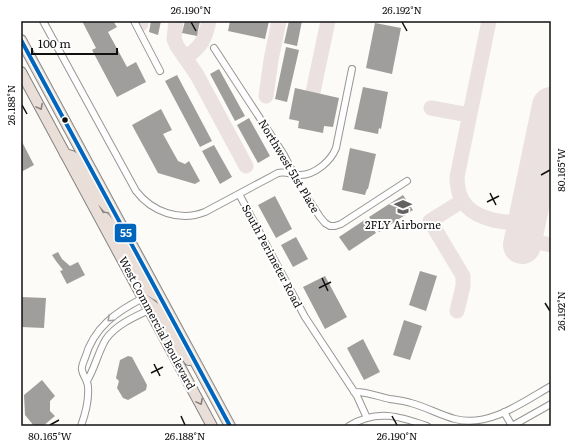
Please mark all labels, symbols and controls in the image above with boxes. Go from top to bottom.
text: 26.190°N [171,2,211,17]
text: 26.192°N [382,2,422,17]
scale bar [32,30,117,56]
text: 100 m [38,34,71,52]
text: 26.188°N [3,85,18,125]
one-way arrow [35,102,42,110]
unlabelled marker [60,115,70,125]
street label: Northwest 51st Place [256,116,324,216]
text: 80.165°W [553,148,568,192]
school or university icon: 2FLY Airborne [393,197,413,217]
street label: South Perimeter Road [239,201,307,310]
place label: 2FLY Airborne [365,216,441,232]
line badge: 55 [114,223,137,243]
text: 55 [120,224,132,240]
street label: West Commercial Boulevard [116,253,200,392]
text: 26.192°N [553,291,568,331]
one-way arrow [107,314,115,322]
one-way arrow [195,398,202,406]
text: 80.165°W [28,428,72,443]
text: 26.188°N [165,428,205,443]
text: 26.190°N [377,428,417,443]

